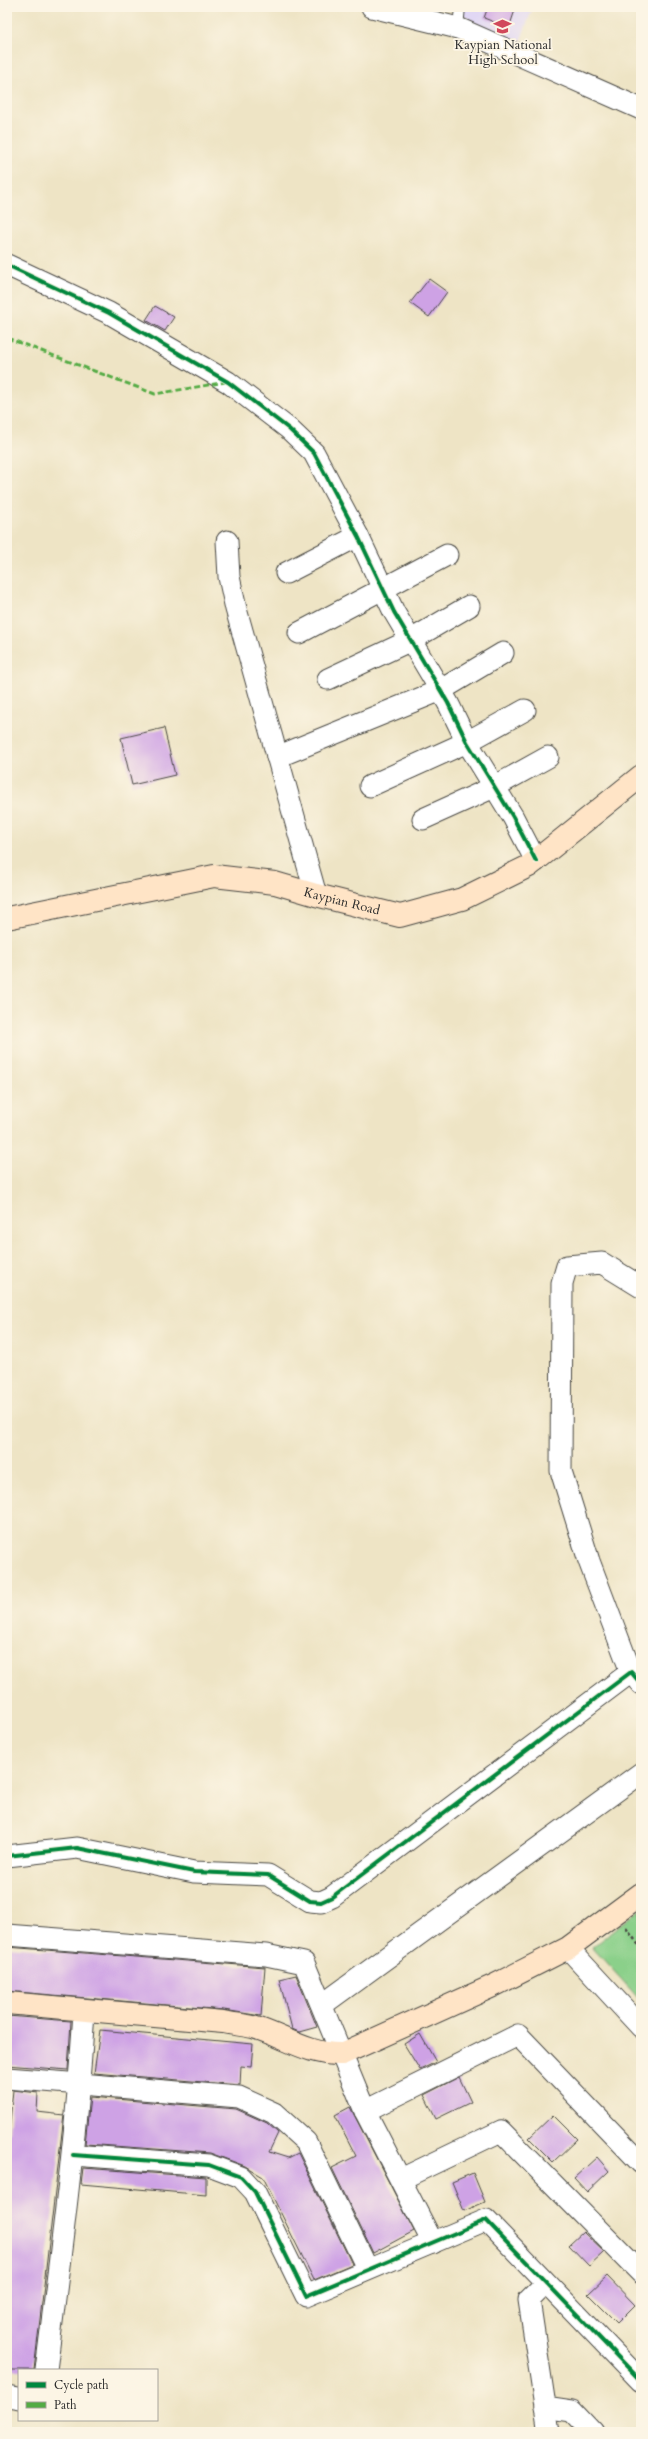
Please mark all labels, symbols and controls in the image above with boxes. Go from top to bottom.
school or university icon: Kaypian National High School [493,16,513,36]
place label: Kaypian National High School [454,36,552,69]
street label: Kaypian Road [302,883,382,920]
legend [18,2369,158,2421]
text: Cycle path [54,2377,109,2393]
text: Path [54,2397,77,2413]

